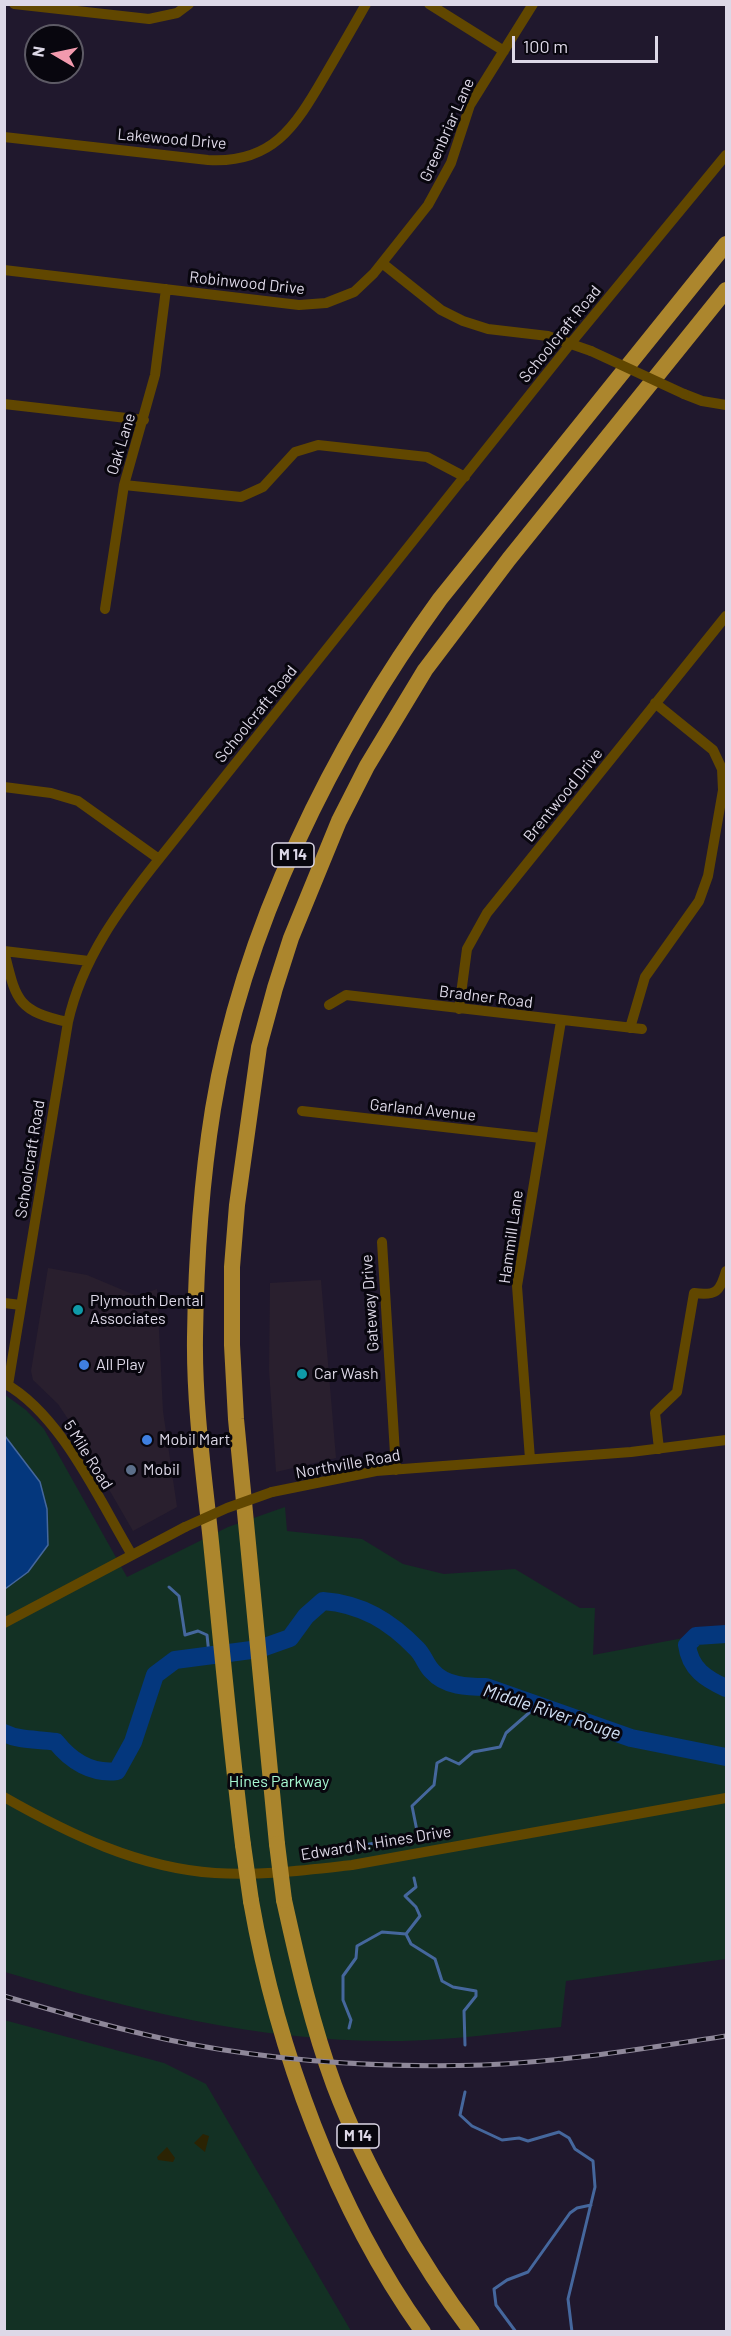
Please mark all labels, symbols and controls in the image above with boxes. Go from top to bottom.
north arrow [24,24,84,84]
scale bar [515,24,660,62]
text: 100 m [523,35,568,57]
text: N [27,45,48,58]
street label: Greenbriar Lane [416,75,478,185]
street label: Lakewood Drive [117,125,227,153]
street label: Robinwood Drive [188,267,306,299]
street label: Schoolcraft Road [515,281,605,387]
street label: Oak Lane [103,411,139,477]
street label: Schoolcraft Road [211,661,301,767]
street label: Brentwood Drive [519,744,607,846]
road number: M 14 [272,843,314,867]
street label: Bradner Road [438,982,534,1012]
street label: Garland Avenue [369,1095,477,1125]
street label: Schoolcraft Road [11,1098,49,1220]
street label: Hammill Lane [495,1189,527,1285]
street label: Gateway Drive [357,1254,383,1352]
place label: Plymouth Dental Associates [90,1291,203,1329]
marker: Plymouth Dental Associates [71,1303,85,1317]
place label: All Play [96,1355,145,1375]
marker: All Play [77,1358,91,1372]
place label: Car Wash [314,1364,379,1384]
marker: Car Wash [295,1367,309,1381]
street label: 5 Mile Road [59,1417,117,1493]
place label: Mobil Mart [159,1430,230,1450]
marker: Mobil Mart [140,1433,154,1447]
street label: Northville Road [294,1445,402,1483]
place label: Mobil [143,1460,180,1480]
marker: Mobil [124,1463,138,1477]
water label: Middle River Rouge [481,1680,623,1744]
park label: Hines Parkway [229,1772,329,1792]
street label: Edward N. Hines Drive [299,1822,453,1864]
road number: M 14 [337,2124,379,2148]

